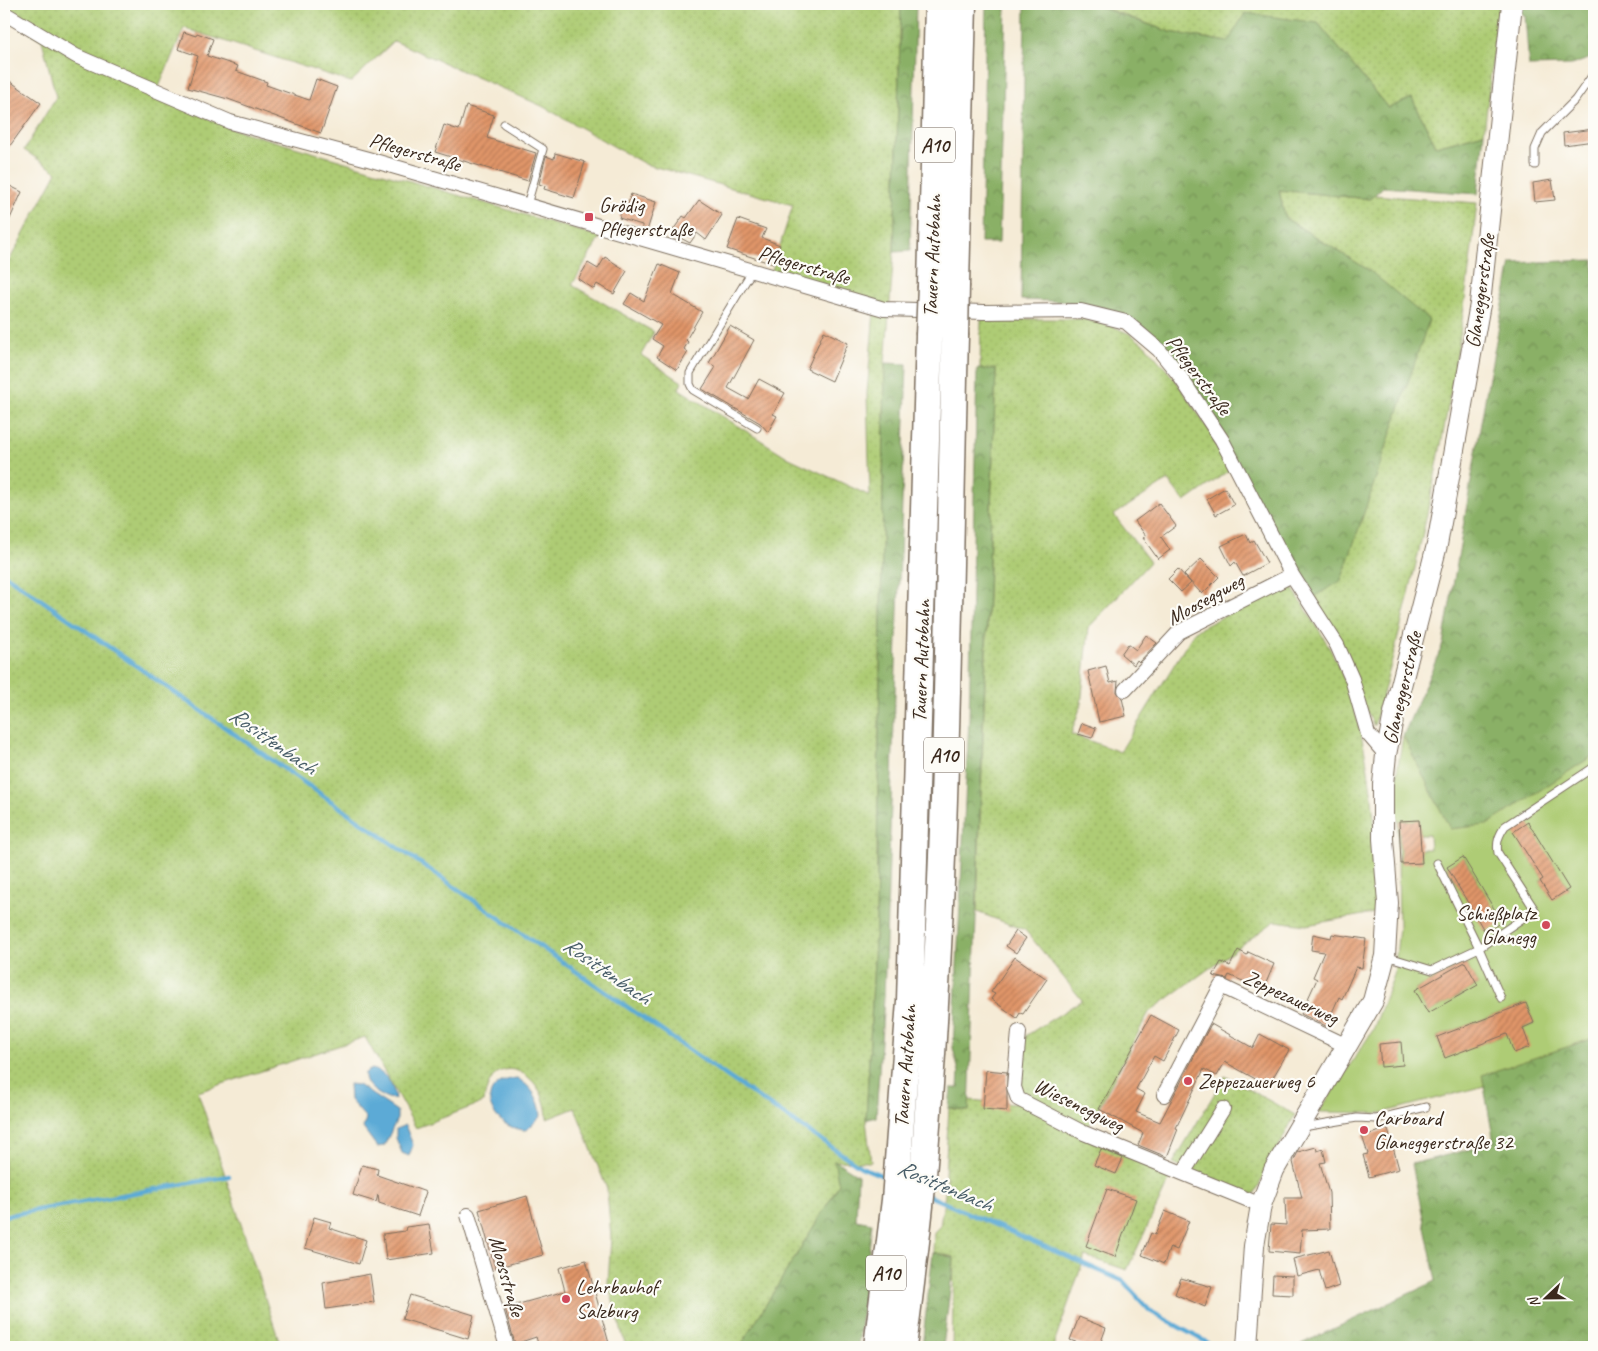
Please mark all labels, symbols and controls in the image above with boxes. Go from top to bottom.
street label: Pflegerstraße [366,127,466,178]
road number: A10 [915,128,955,162]
place label: Grödig Pflegerstraße [599,192,695,242]
street label: Tauern Autobahn [917,193,947,318]
marker: Grödig Pflegerstraße [583,211,595,223]
street label: Glaneggerstraße [1459,230,1501,350]
street label: Pflegerstraße [755,240,855,291]
street label: Pflegerstraße [1160,330,1239,422]
street label: Mooseggweg [1162,567,1249,631]
street label: Tauern Autobahn [906,598,936,723]
street label: Glaneggerstraße [1376,627,1428,747]
water label: Rosittenbach [224,701,324,782]
road number: A10 [924,738,964,772]
place label: Schießplatz Glanegg [1456,900,1538,950]
marker: Schießplatz Glanegg [1540,919,1552,931]
water label: Rosittenbach [558,931,658,1012]
street label: Zeppezauerweg [1239,964,1344,1031]
street label: Tauern Autobahn [888,1002,922,1128]
place label: Zeppezauerweg 6 [1198,1068,1315,1094]
street label: Wieseneggweg [1030,1072,1130,1139]
marker: Zeppezauerweg 6 [1182,1075,1194,1087]
place label: Carboard Glaneggerstraße 32 [1374,1105,1514,1155]
marker: Carboard Glaneggerstraße 32 [1358,1124,1370,1136]
water label: Rosittenbach [893,1154,998,1219]
street label: Moosstraße [483,1233,531,1321]
road number: A10 [866,1256,906,1290]
place label: Lehrbauhof Salzburg [576,1274,662,1324]
north arrow [1520,1274,1570,1324]
marker: Lehrbauhof Salzburg [560,1293,572,1305]
text: N [1524,1293,1544,1310]

